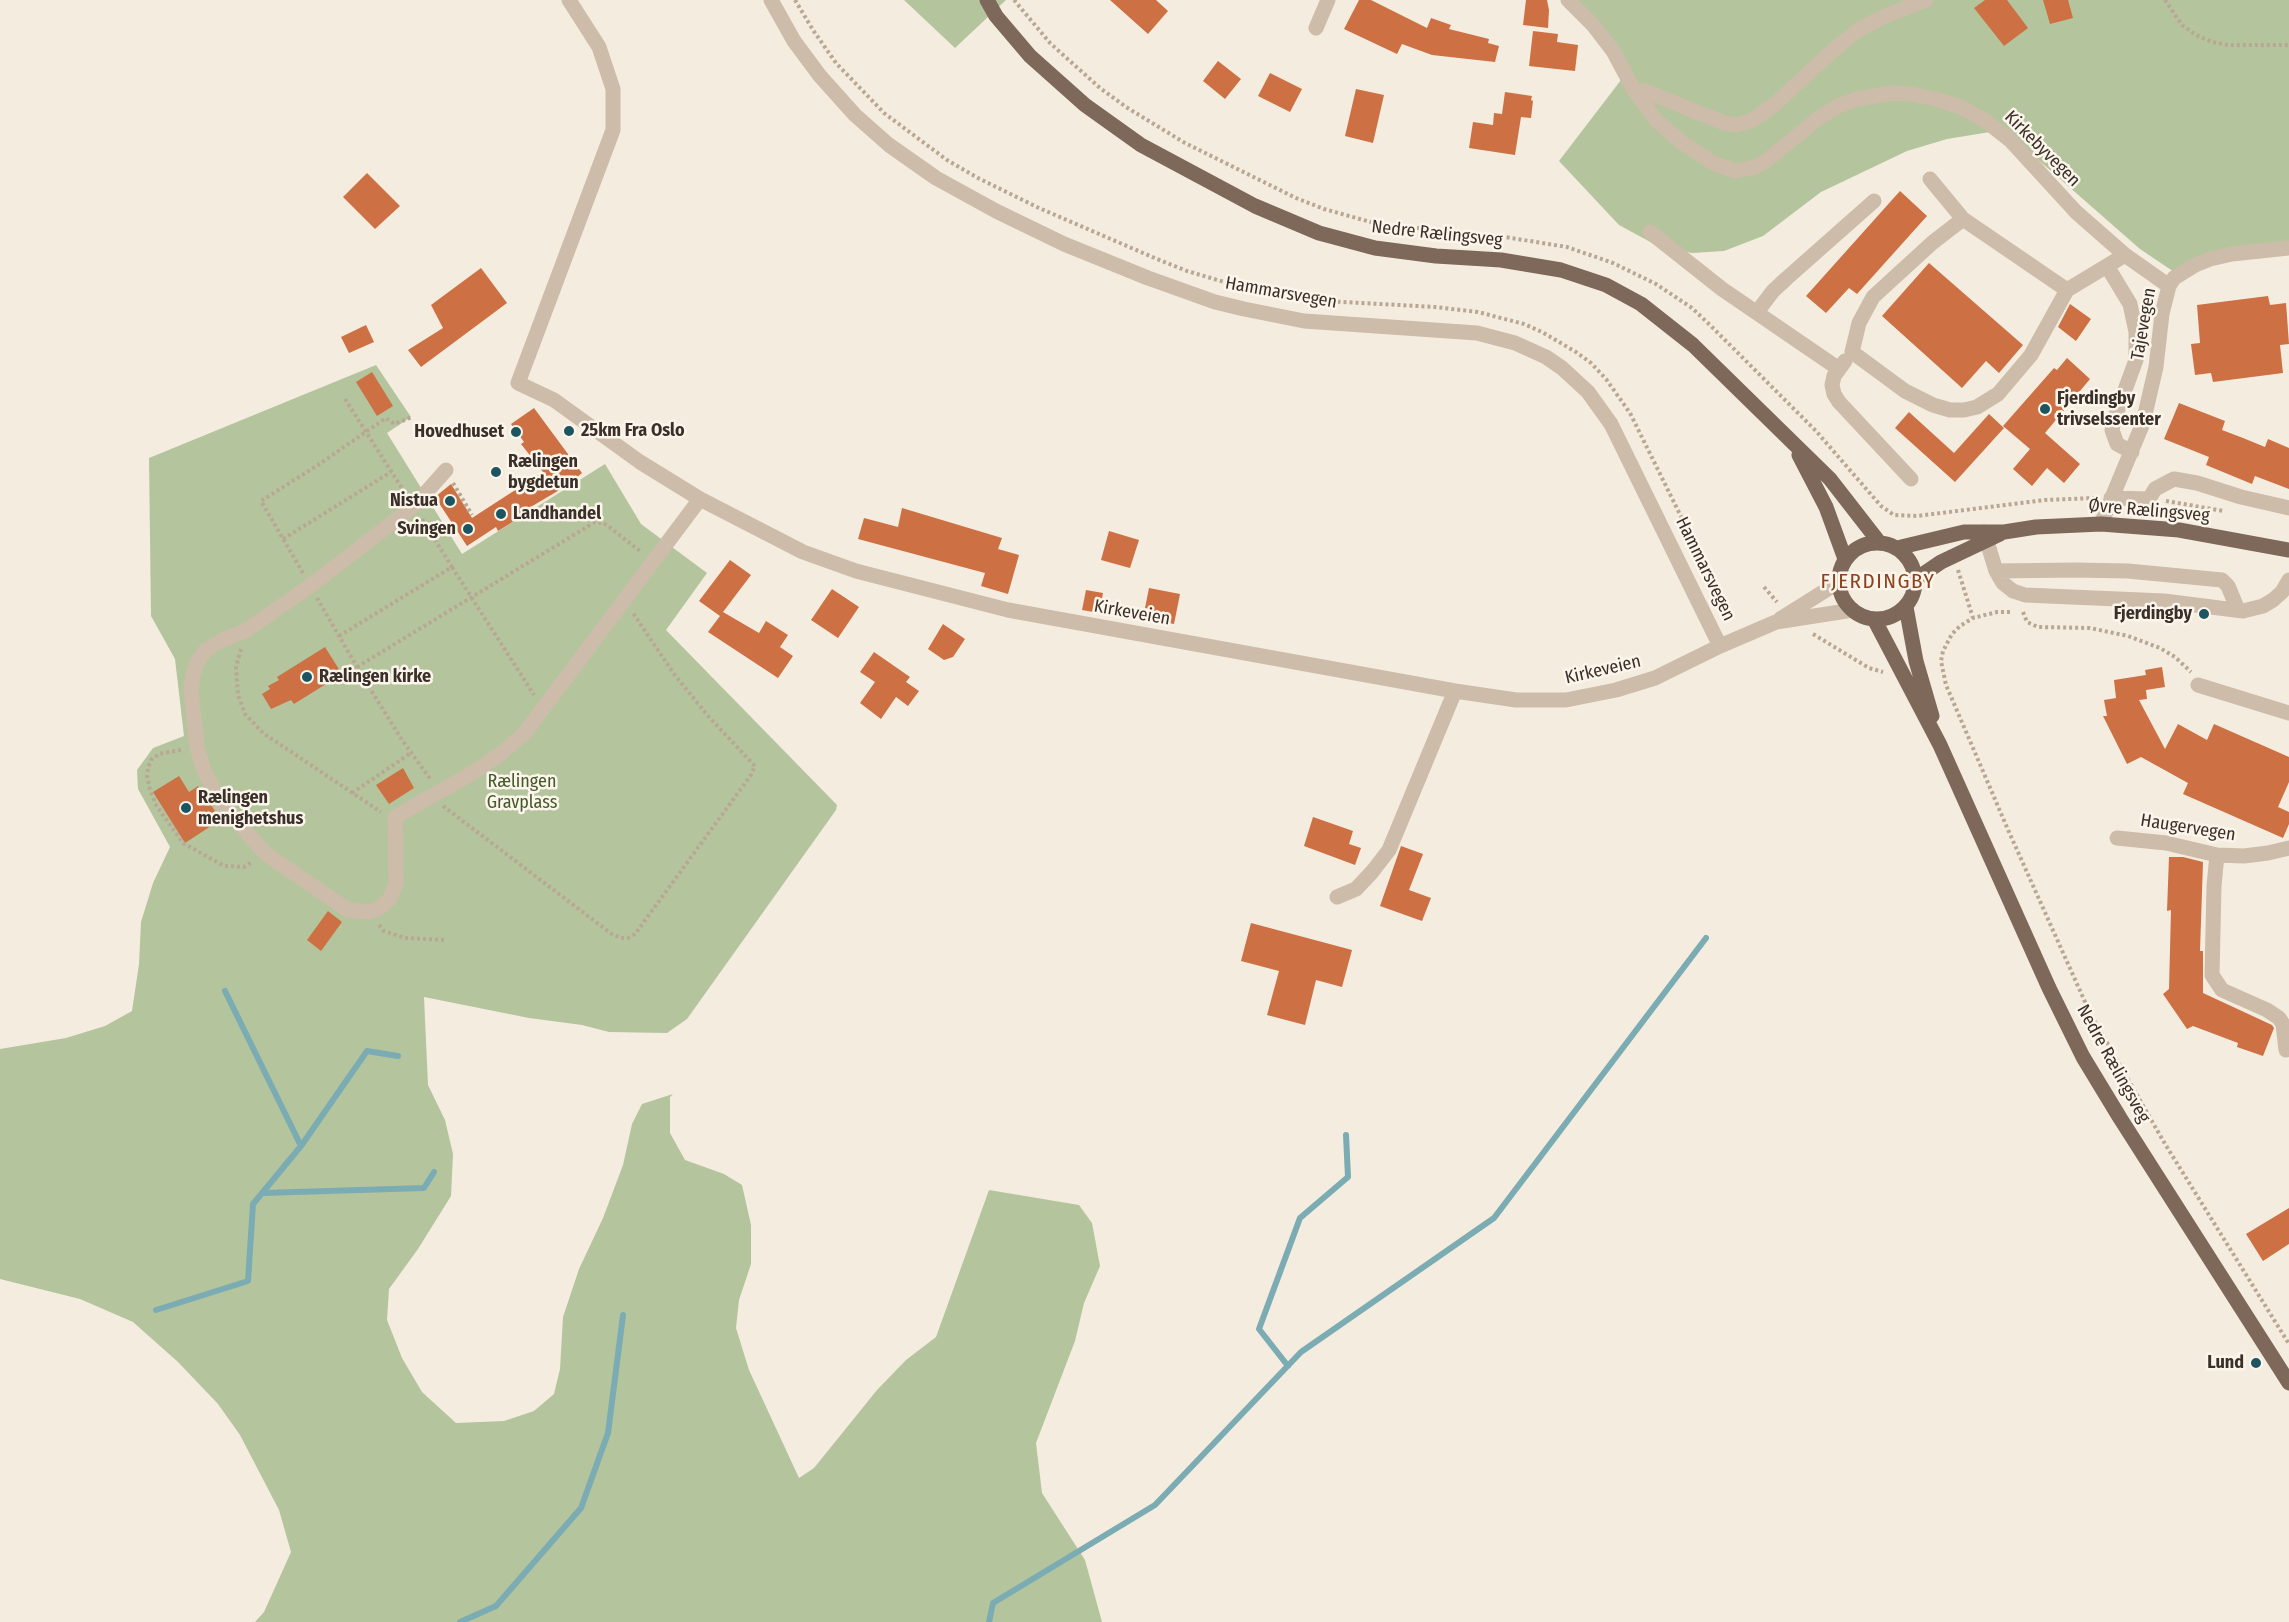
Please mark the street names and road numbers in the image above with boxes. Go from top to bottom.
street label: Kirkebyvegen [2000,107,2084,191]
street label: Nedre Rælingsveg [1370,216,1504,252]
street label: Hammarsvegen [1223,273,1339,313]
street label: Tajevegen [2127,286,2161,362]
street label: Øvre Rælingsveg [2088,495,2210,527]
street label: Hammarsvegen [1671,513,1739,625]
street label: Kirkeveien [1092,596,1172,630]
street label: Kirkeveien [1563,651,1643,689]
street label: Haugervegen [2139,810,2237,846]
street label: Nedre Rælingsveg [2072,1001,2154,1127]

